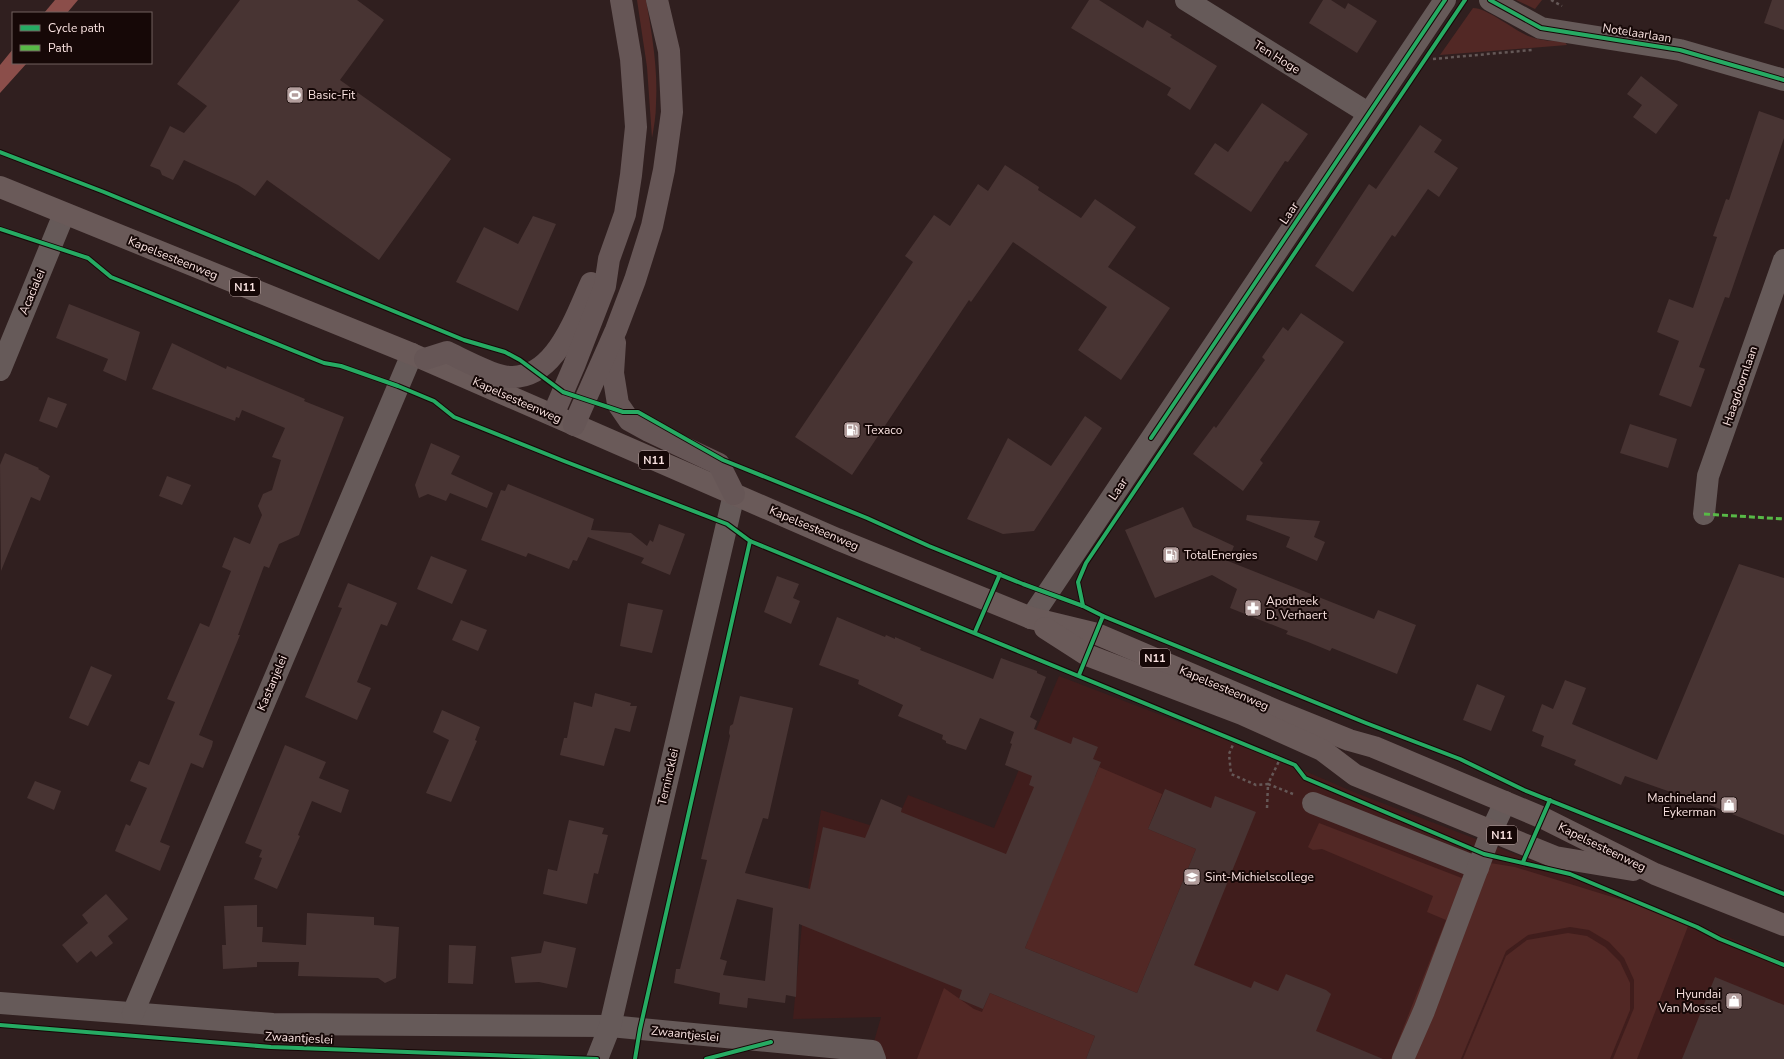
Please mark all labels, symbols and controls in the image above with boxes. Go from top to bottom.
legend [12,12,152,64]
text: Cycle path [48,20,105,36]
street label: Notelaarlaan [1601,20,1673,46]
street label: Ten Hoge [1251,36,1303,78]
text: Path [48,40,73,56]
sports icon: Basic-Fit [285,85,305,105]
place label: Basic-Fit [308,87,356,103]
street label: Laar [1276,198,1303,227]
street label: Kapelsesteenweg [126,233,220,283]
street label: Acacialei [15,267,49,317]
road number: N11 [230,278,260,296]
street label: Haagdoornlaan [1719,344,1761,428]
street label: Kapelsesteenweg [470,373,564,427]
fuel station icon: Texaco [842,420,862,440]
place label: Texaco [865,422,903,438]
road number: N11 [639,451,669,469]
street label: Laar [1105,474,1132,503]
street label: Kapelsesteenweg [767,502,861,554]
fuel station icon: TotalEnergies [1161,545,1181,565]
place label: TotalEnergies [1184,547,1258,563]
place label: Apotheek D. Verhaert [1266,593,1328,623]
pharmacy icon: Apotheek D. Verhaert [1243,598,1263,618]
road number: N11 [1140,649,1170,667]
street label: Kastanjelei [253,653,291,713]
street label: Kapelsesteenweg [1177,662,1271,714]
street label: Ternincklei [654,747,682,807]
place label: Machineland Eykerman [1647,790,1716,820]
shop icon: Machineland Eykerman [1719,795,1739,815]
street label: Kapelsesteenweg [1555,819,1649,875]
road number: N11 [1487,826,1517,844]
school or university icon: Sint-Michielscollege [1182,867,1202,887]
place label: Sint-Michielscollege [1205,869,1314,885]
place label: Hyundai Van Mossel [1658,986,1721,1016]
shop icon: Hyundai Van Mossel [1724,991,1744,1011]
street label: Zwaantjeslei [650,1022,720,1046]
street label: Zwaantjeslei [265,1028,333,1048]

